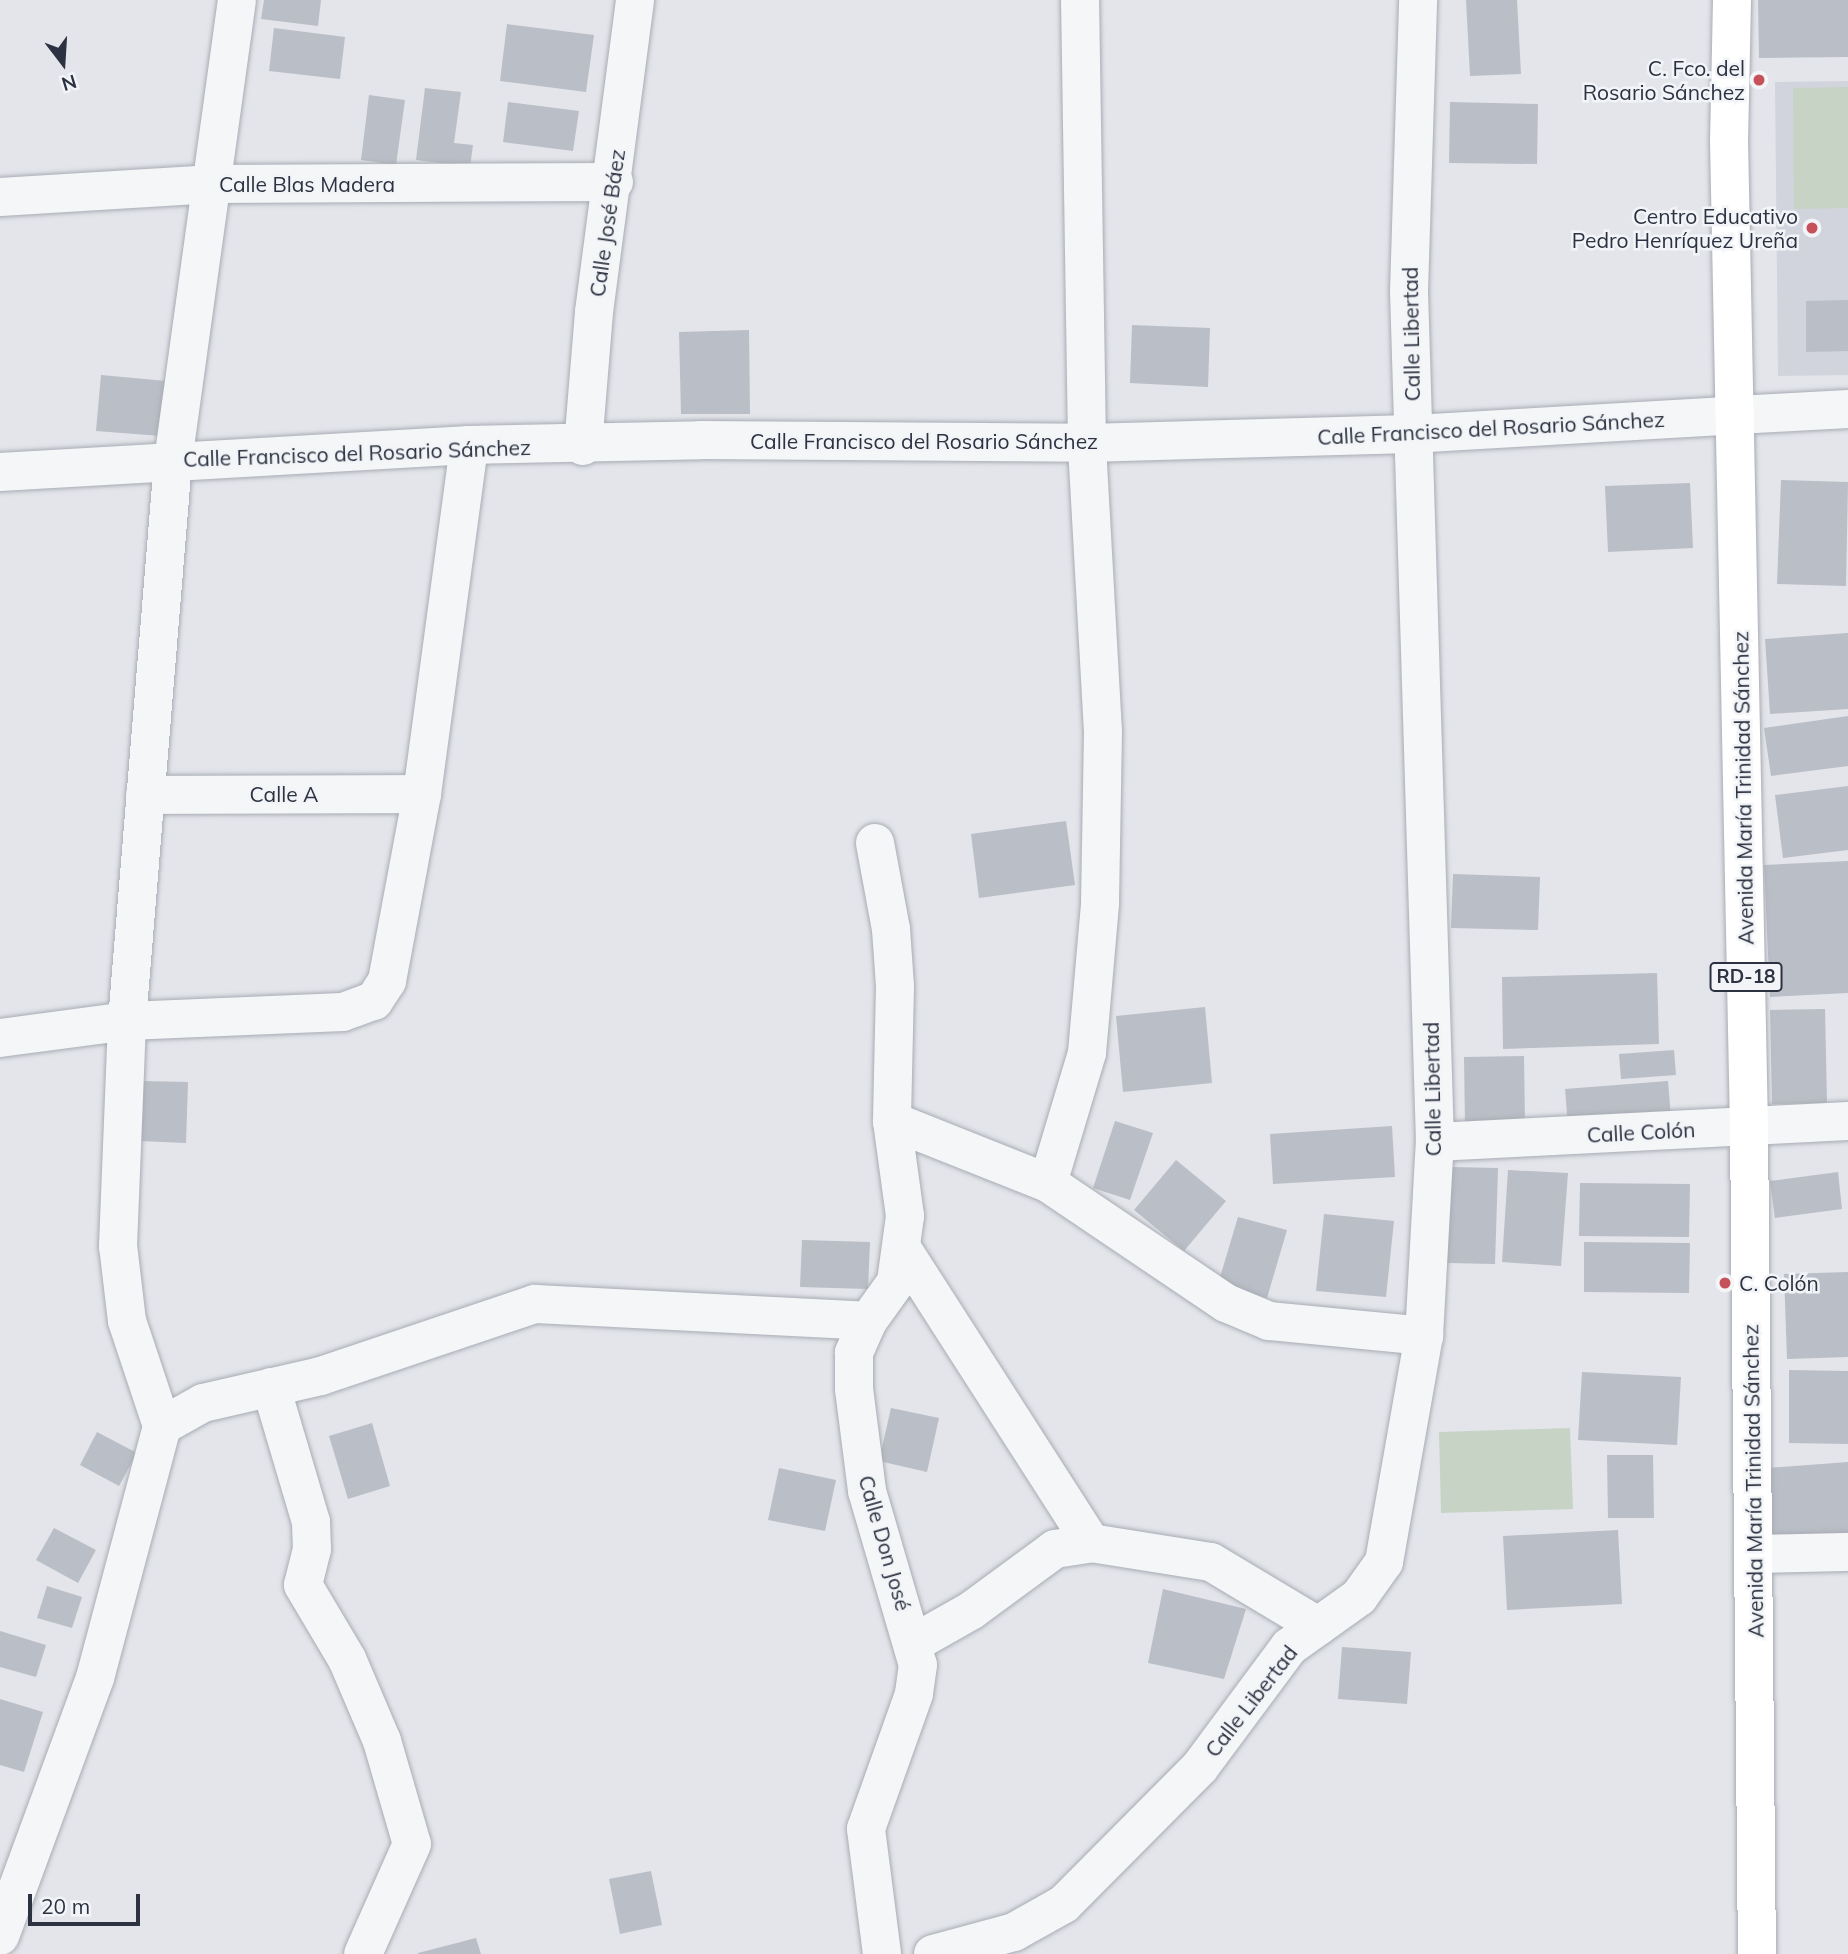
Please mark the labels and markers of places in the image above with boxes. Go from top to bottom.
place label: C. Fco. del Rosario Sánchez [1583,55,1745,105]
marker: C. Fco. del Rosario Sánchez [1751,72,1767,88]
place label: Centro Educativo Pedro Henríquez Ureña [1572,203,1798,253]
marker: Centro Educativo Pedro Henríquez Ureña [1804,220,1820,236]
place label: C. Colón [1739,1270,1819,1296]
marker: C. Colón [1717,1275,1733,1291]

